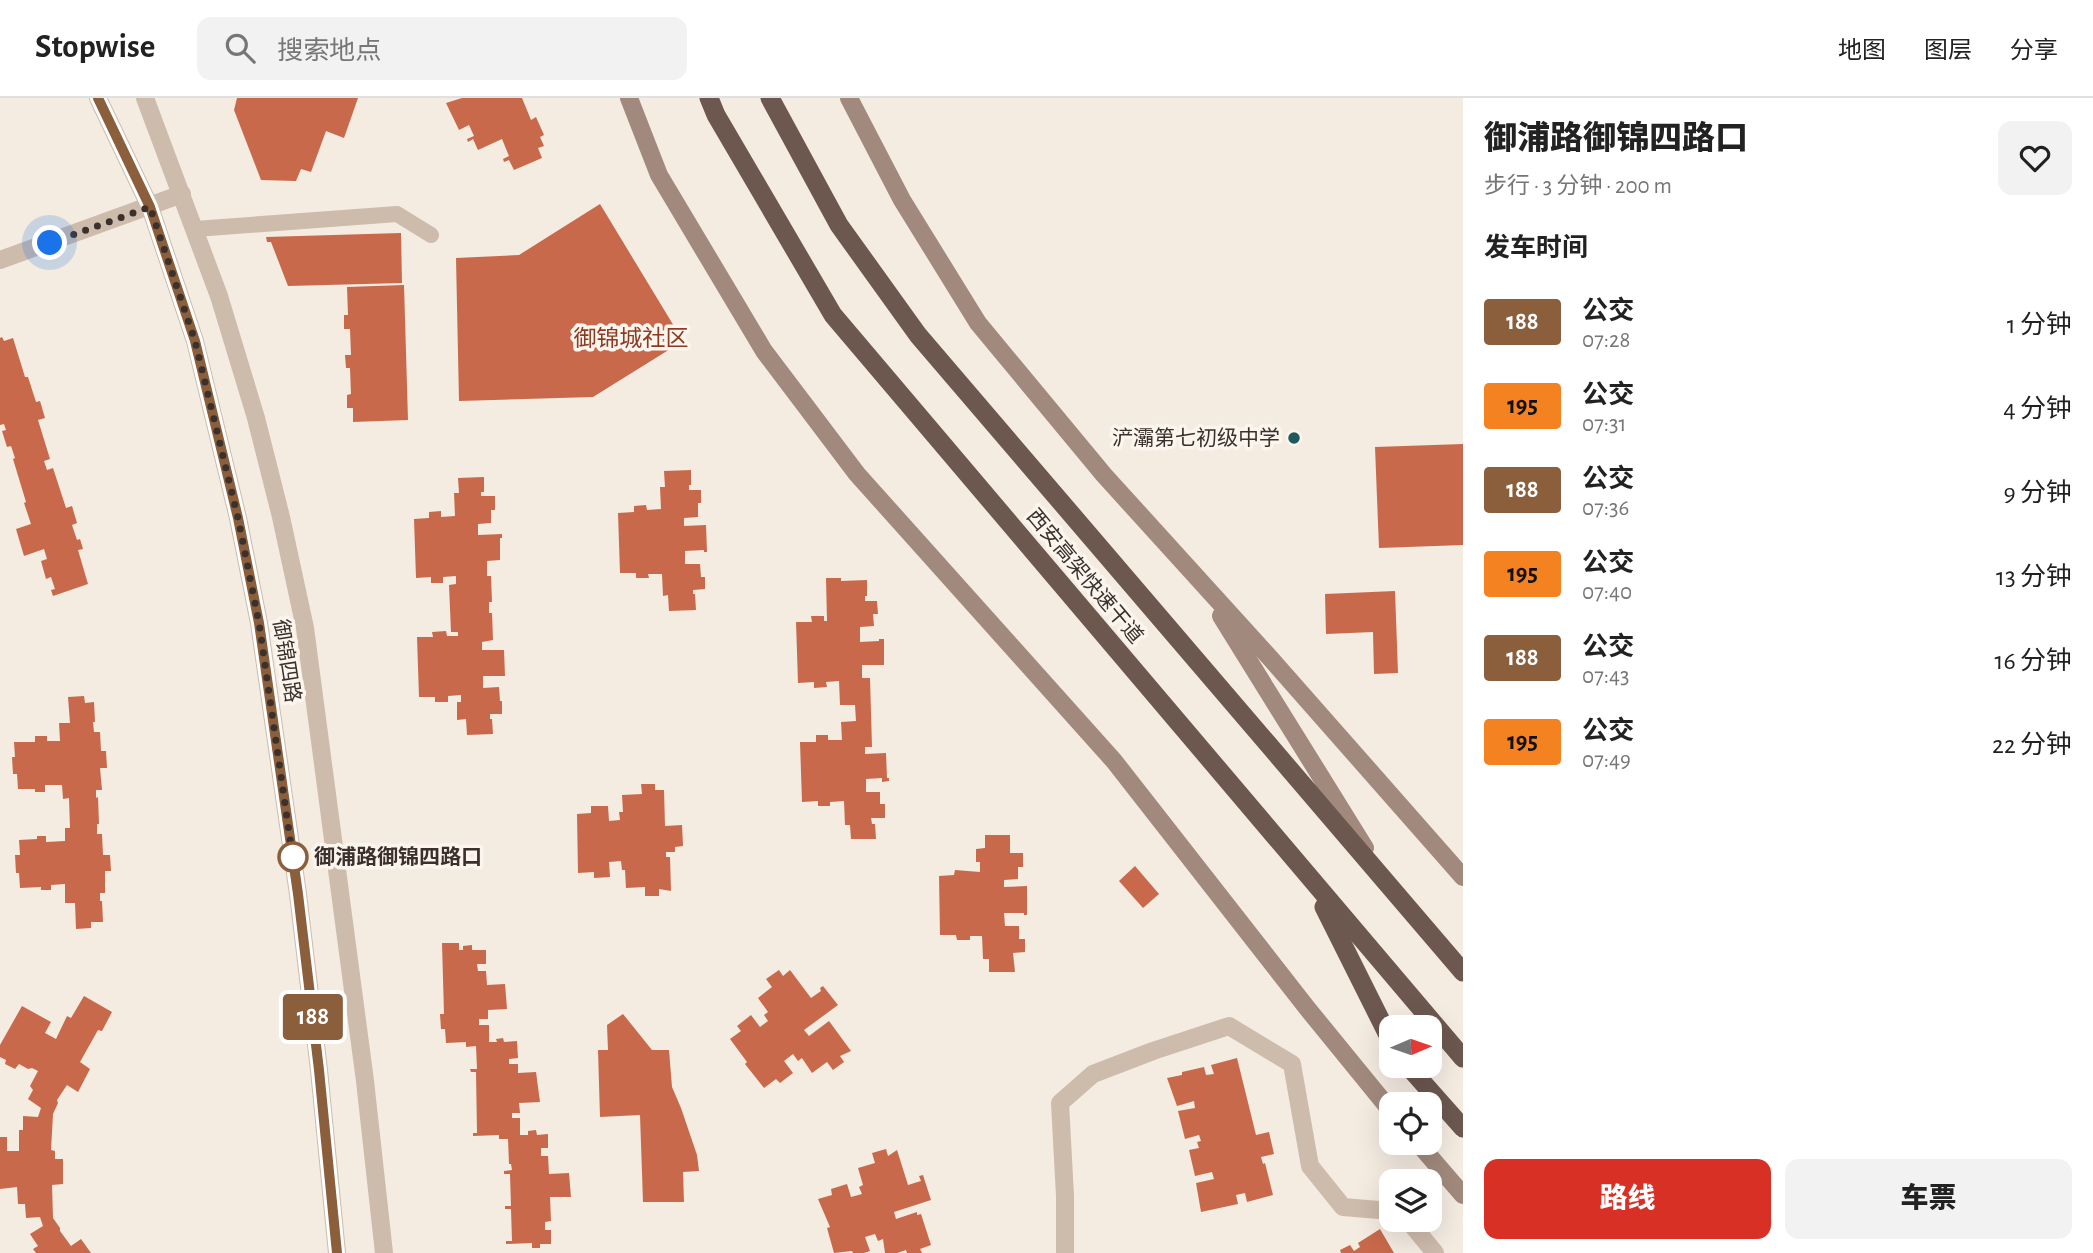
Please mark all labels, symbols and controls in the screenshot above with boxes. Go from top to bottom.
search box [197,17,687,80]
icon: search [221,29,259,67]
text: Stopwise [35,31,155,64]
text: 搜索地点 [277,38,381,64]
text: 地图 [1838,39,1886,63]
text: 图层 [1924,39,1972,63]
text: 分享 [2010,39,2058,63]
button: heart [1998,121,2072,195]
text: 御浦路御锦四路口 [1484,123,1748,156]
text: 步行 · 3 分钟 · 200 m [1484,175,1672,198]
your location [32,225,67,260]
text: 发车时间 [1484,235,1588,261]
text: 公交 [1582,298,1634,324]
text: 188 [1506,310,1539,334]
text: 1 分钟 [2007,312,2072,338]
district label: 御锦城社区 [574,326,689,351]
text: 07:28 [1582,329,1630,352]
text: 公交 [1582,382,1634,408]
text: 195 [1507,394,1538,418]
text: 4 分钟 [2003,396,2072,422]
text: 07:31 [1582,413,1626,436]
place label: 浐灞第七初级中学 [1112,427,1280,449]
marker: 浐灞第七初级中学 [1286,430,1302,446]
text: 公交 [1582,466,1634,492]
text: 188 [1506,478,1539,502]
text: 9 分钟 [2003,480,2072,506]
text: 07:36 [1582,497,1629,520]
street label: 西安高架快速干道 [1023,505,1147,647]
text: 公交 [1582,550,1634,576]
text: 195 [1507,562,1538,586]
text: 13 分钟 [1996,564,2072,590]
text: 07:40 [1582,581,1632,604]
street label: 御锦四路 [270,618,304,704]
text: 公交 [1582,634,1634,660]
text: 188 [1506,646,1539,670]
text: 16 分钟 [1995,648,2072,674]
text: 07:43 [1582,665,1630,688]
text: 公交 [1582,718,1634,744]
text: 195 [1507,730,1538,754]
text: 22 分钟 [1992,732,2072,758]
text: 07:49 [1582,749,1631,772]
marker: 御浦路御锦四路口 [278,842,308,872]
place label: 御浦路御锦四路口 [314,845,482,868]
line badge: 188 [273,994,353,1040]
text: 188 [297,1005,329,1029]
north arrow [1379,1015,1442,1078]
map controls [1379,1015,1442,1232]
button: locate [1379,1092,1442,1155]
button: 路线 [1484,1159,1771,1239]
button: 车票 [1785,1159,2072,1239]
button: layers [1379,1169,1442,1232]

